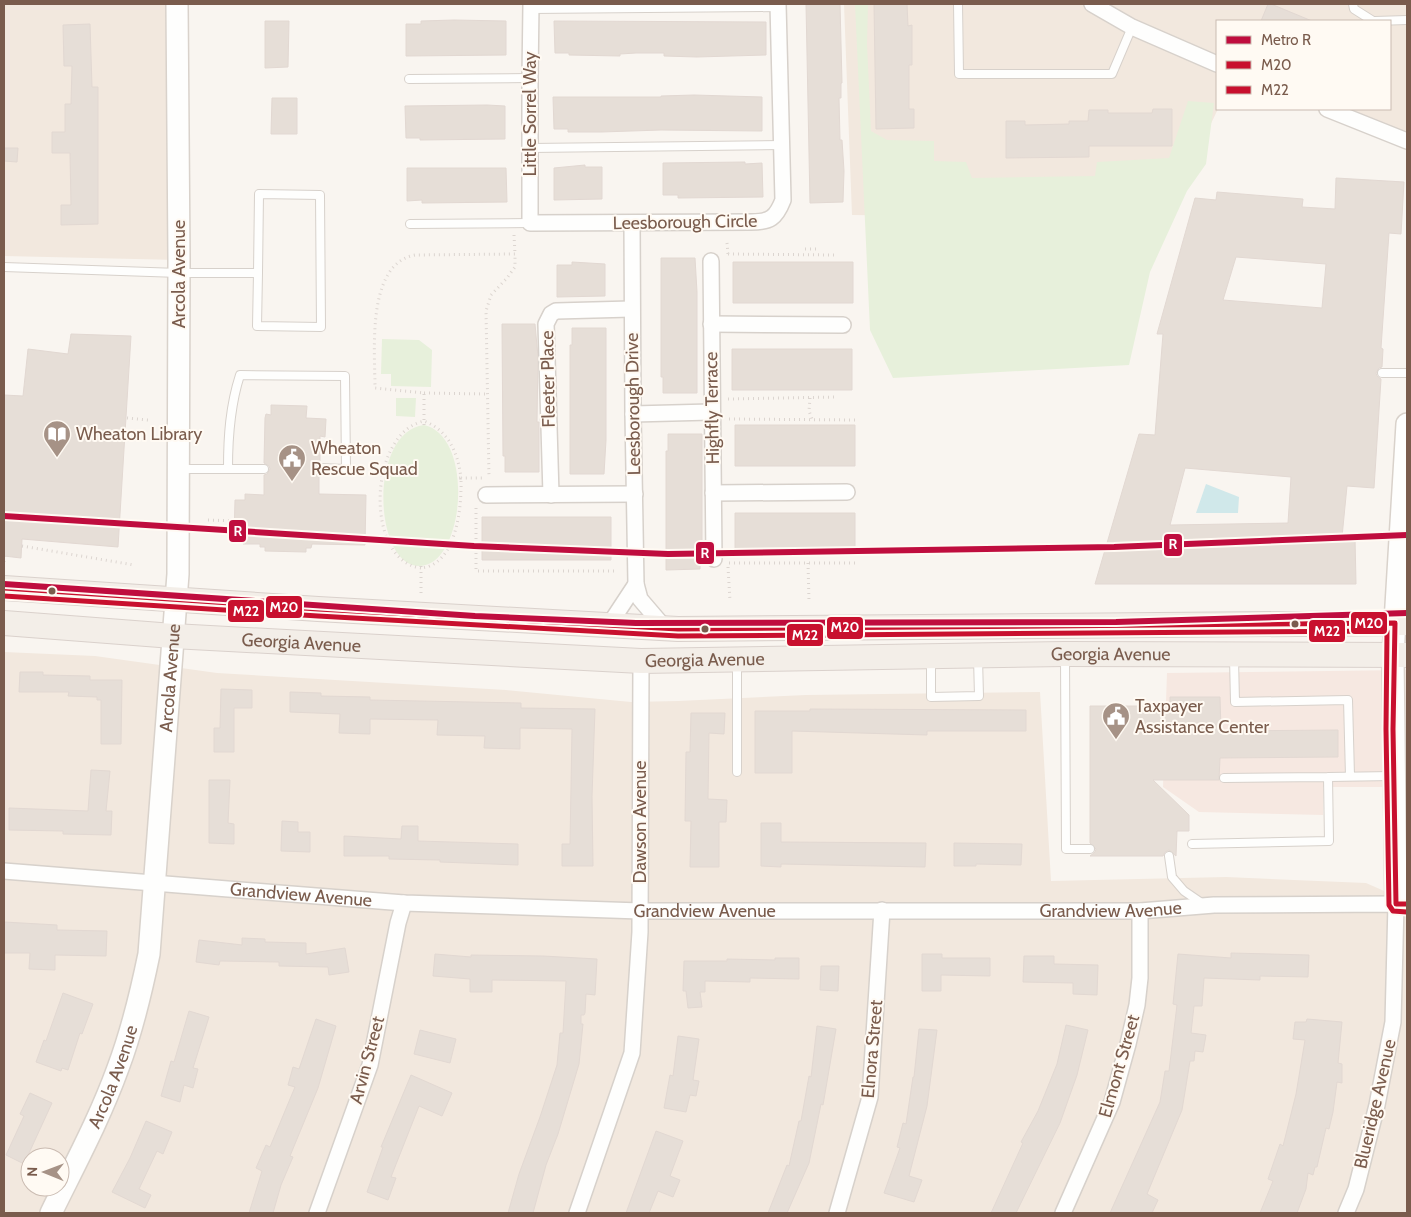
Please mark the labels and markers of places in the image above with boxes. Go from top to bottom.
library icon: Wheaton Library [42,419,72,458]
place label: Wheaton Library [76,423,202,445]
place label: Wheaton Rescue Squad [311,437,418,480]
public building icon: Wheaton Rescue Squad [277,443,307,482]
unlabelled marker [47,586,57,596]
unlabelled marker [1290,619,1300,629]
unlabelled marker [700,624,710,634]
place label: Taxpayer Assistance Center [1135,695,1270,738]
public building icon: Taxpayer Assistance Center [1101,701,1131,740]

